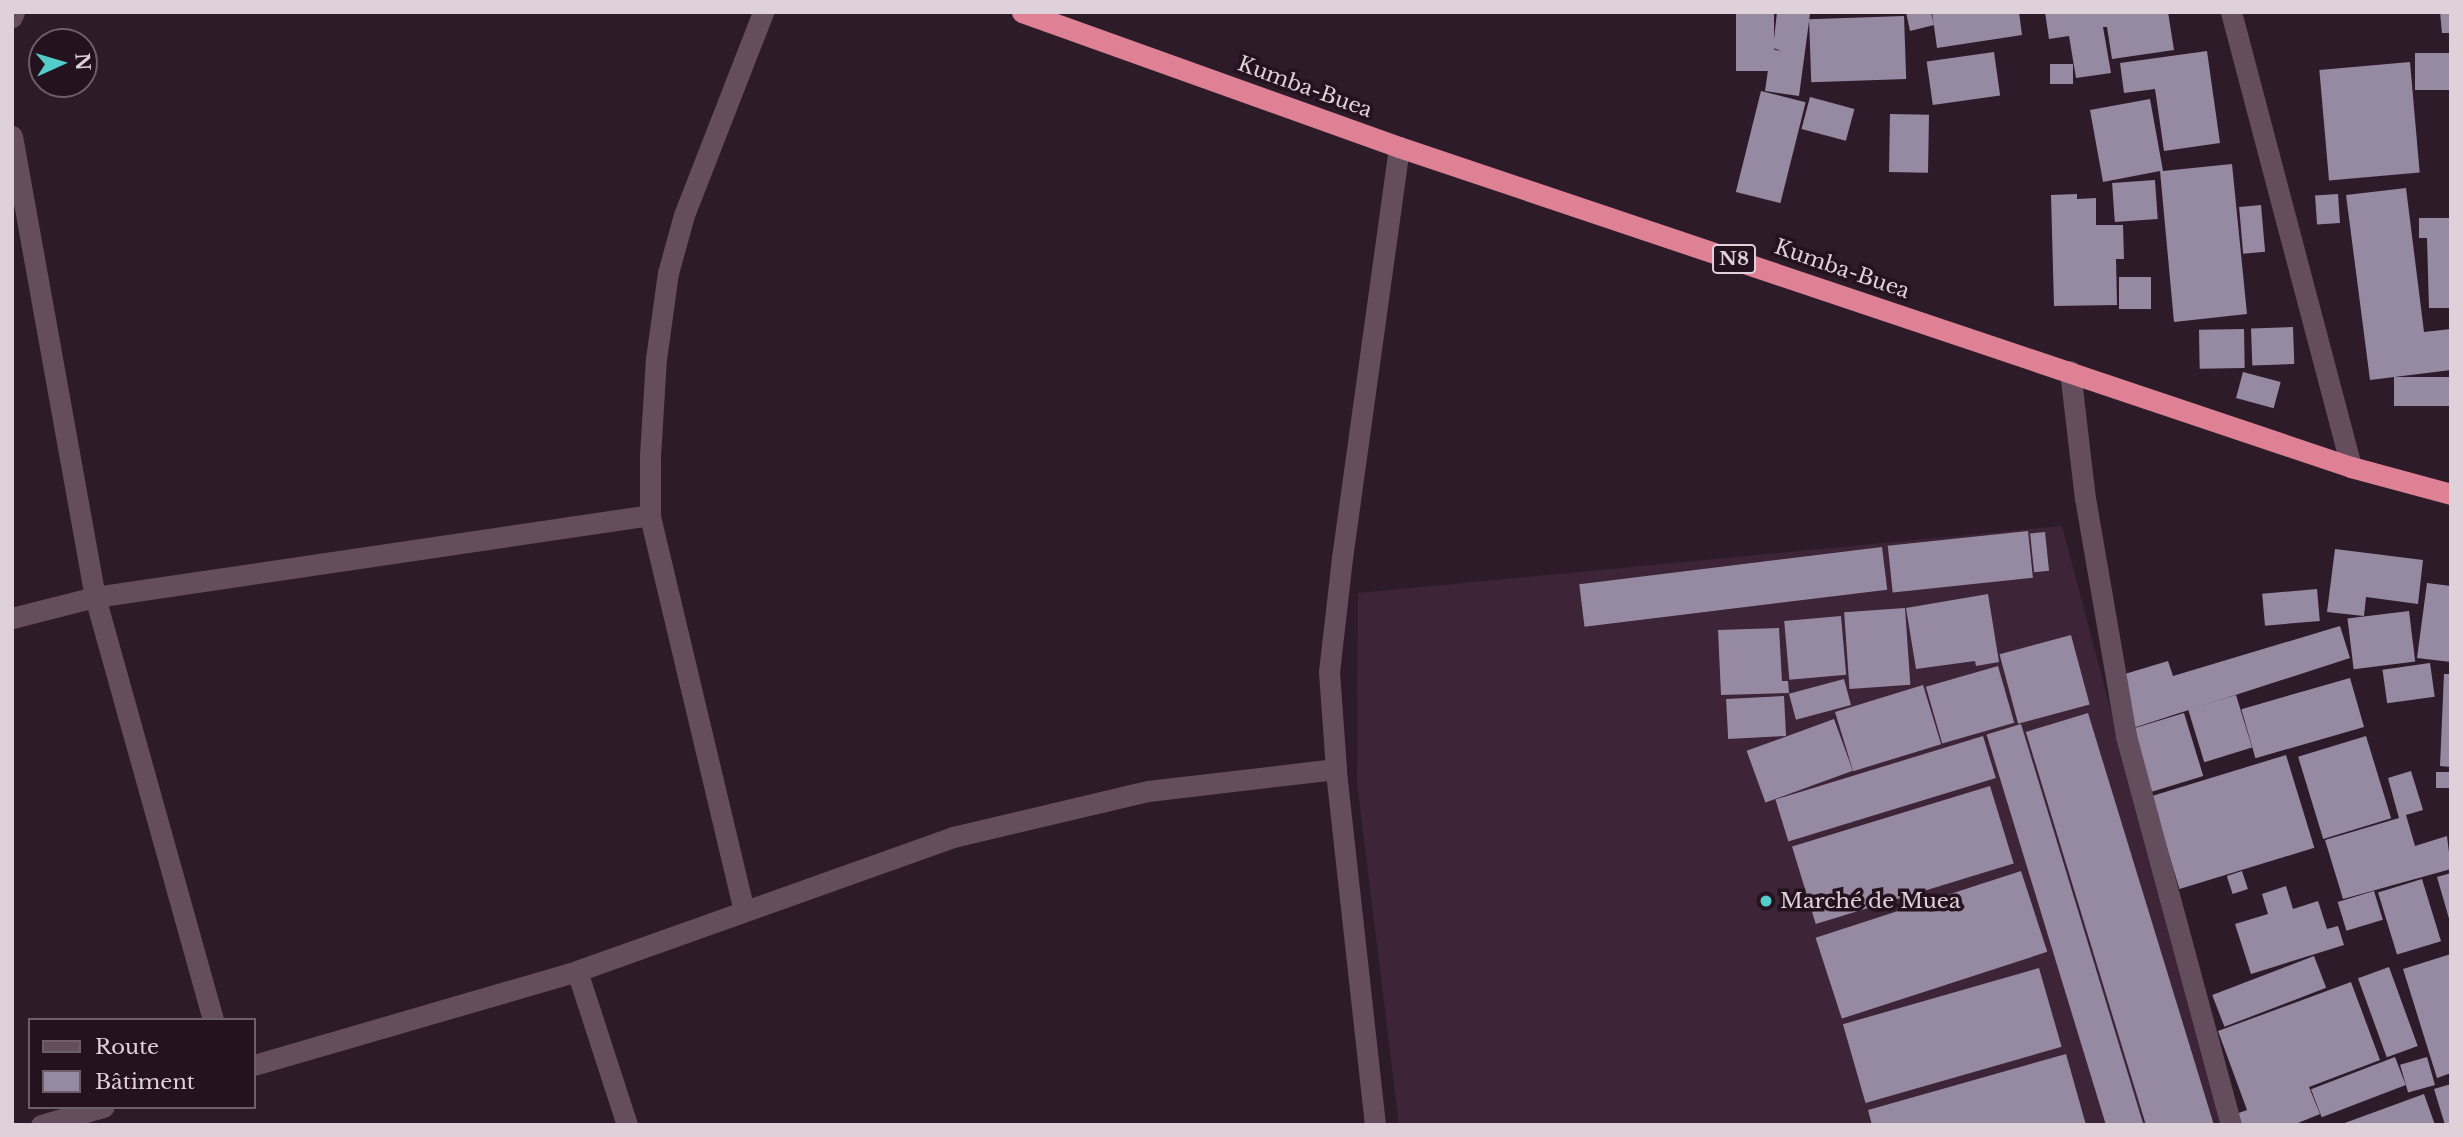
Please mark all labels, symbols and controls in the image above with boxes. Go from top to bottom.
north arrow [28,28,98,98]
street label: Kumba-Buea [1234,51,1376,123]
text: N [70,52,95,71]
street label: Kumba-Buea [1771,234,1913,304]
road number: N8 [1711,244,1757,274]
place label: Marché de Muea [1780,888,1961,914]
marker: Marché de Muea [1758,893,1774,909]
legend [28,1018,256,1109]
text: Route [95,1034,159,1060]
text: Bâtiment [95,1069,195,1095]

